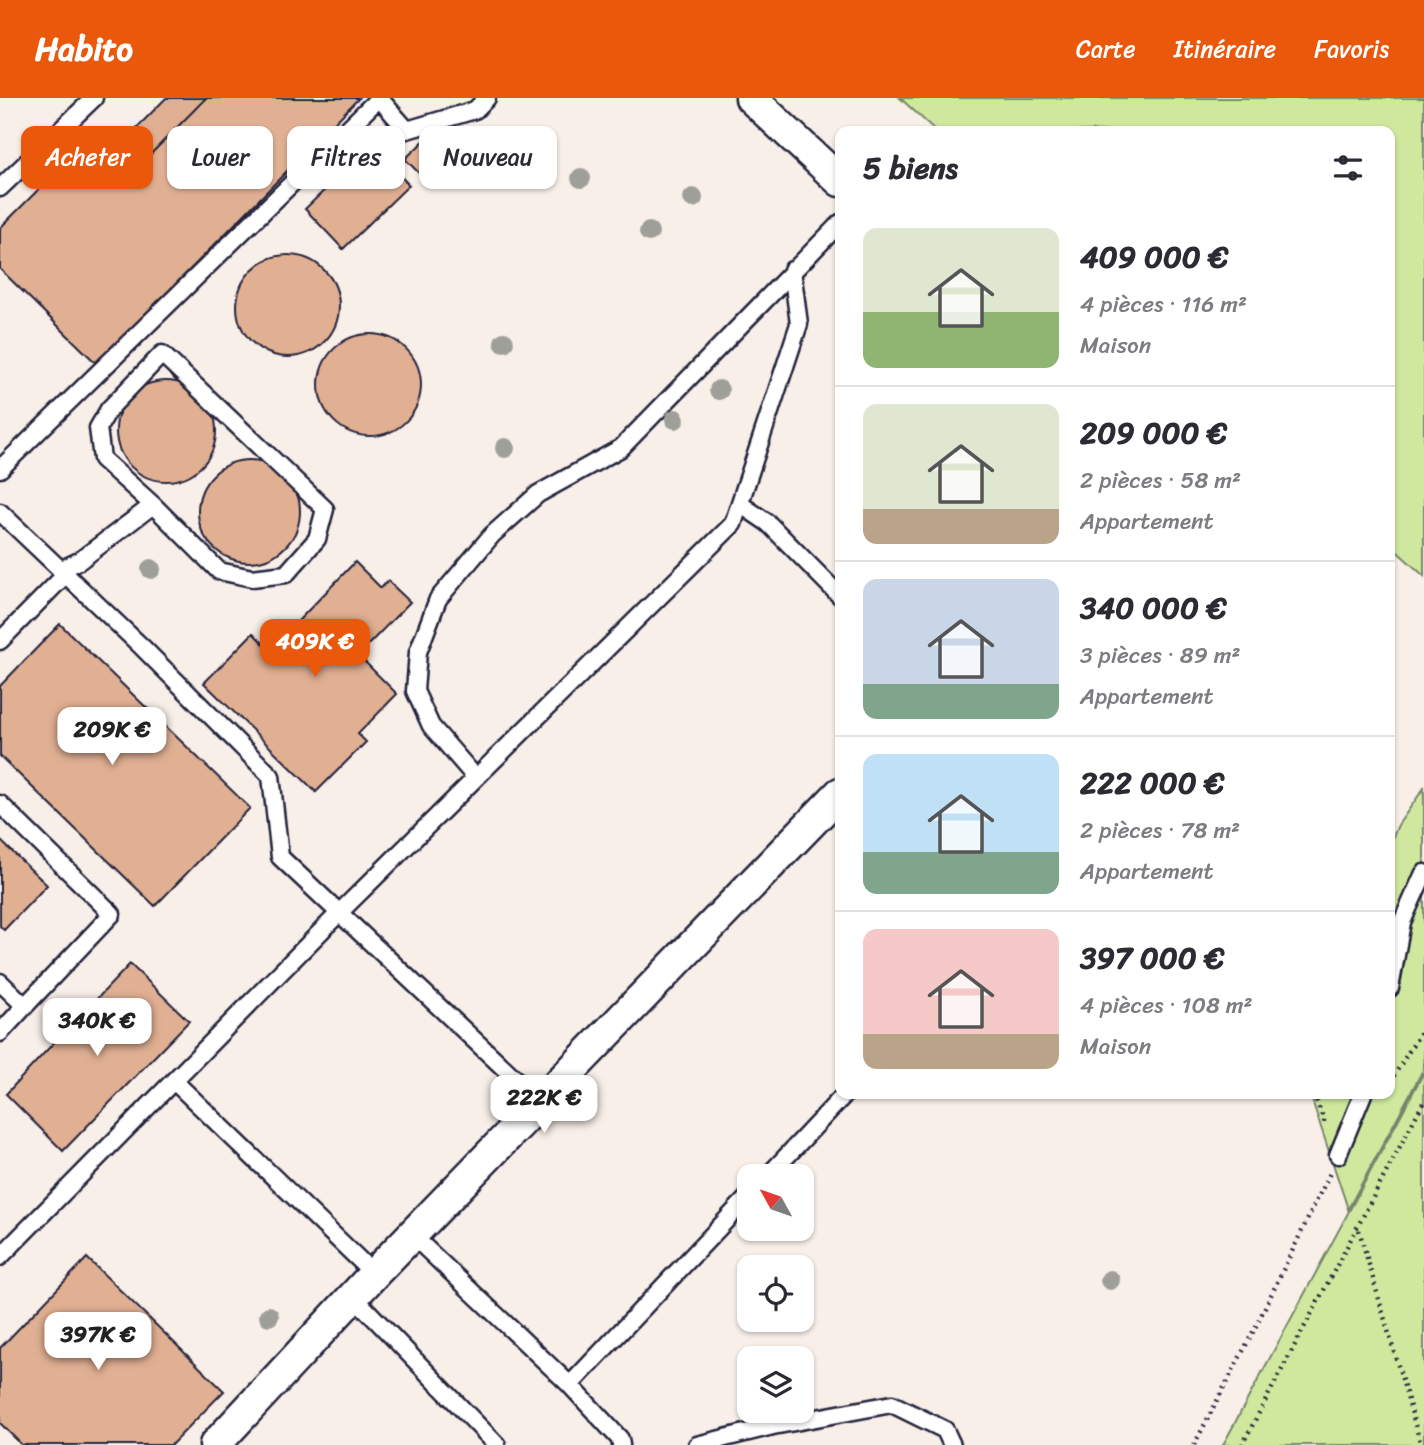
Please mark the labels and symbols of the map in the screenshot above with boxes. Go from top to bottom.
pin: 409K € [258,620,372,679]
pin: 209K € [55,708,169,767]
pin: 340K € [40,998,154,1058]
pin: 222K € [487,1076,601,1135]
north arrow [737,1164,814,1241]
pin: 397K € [41,1312,155,1372]

